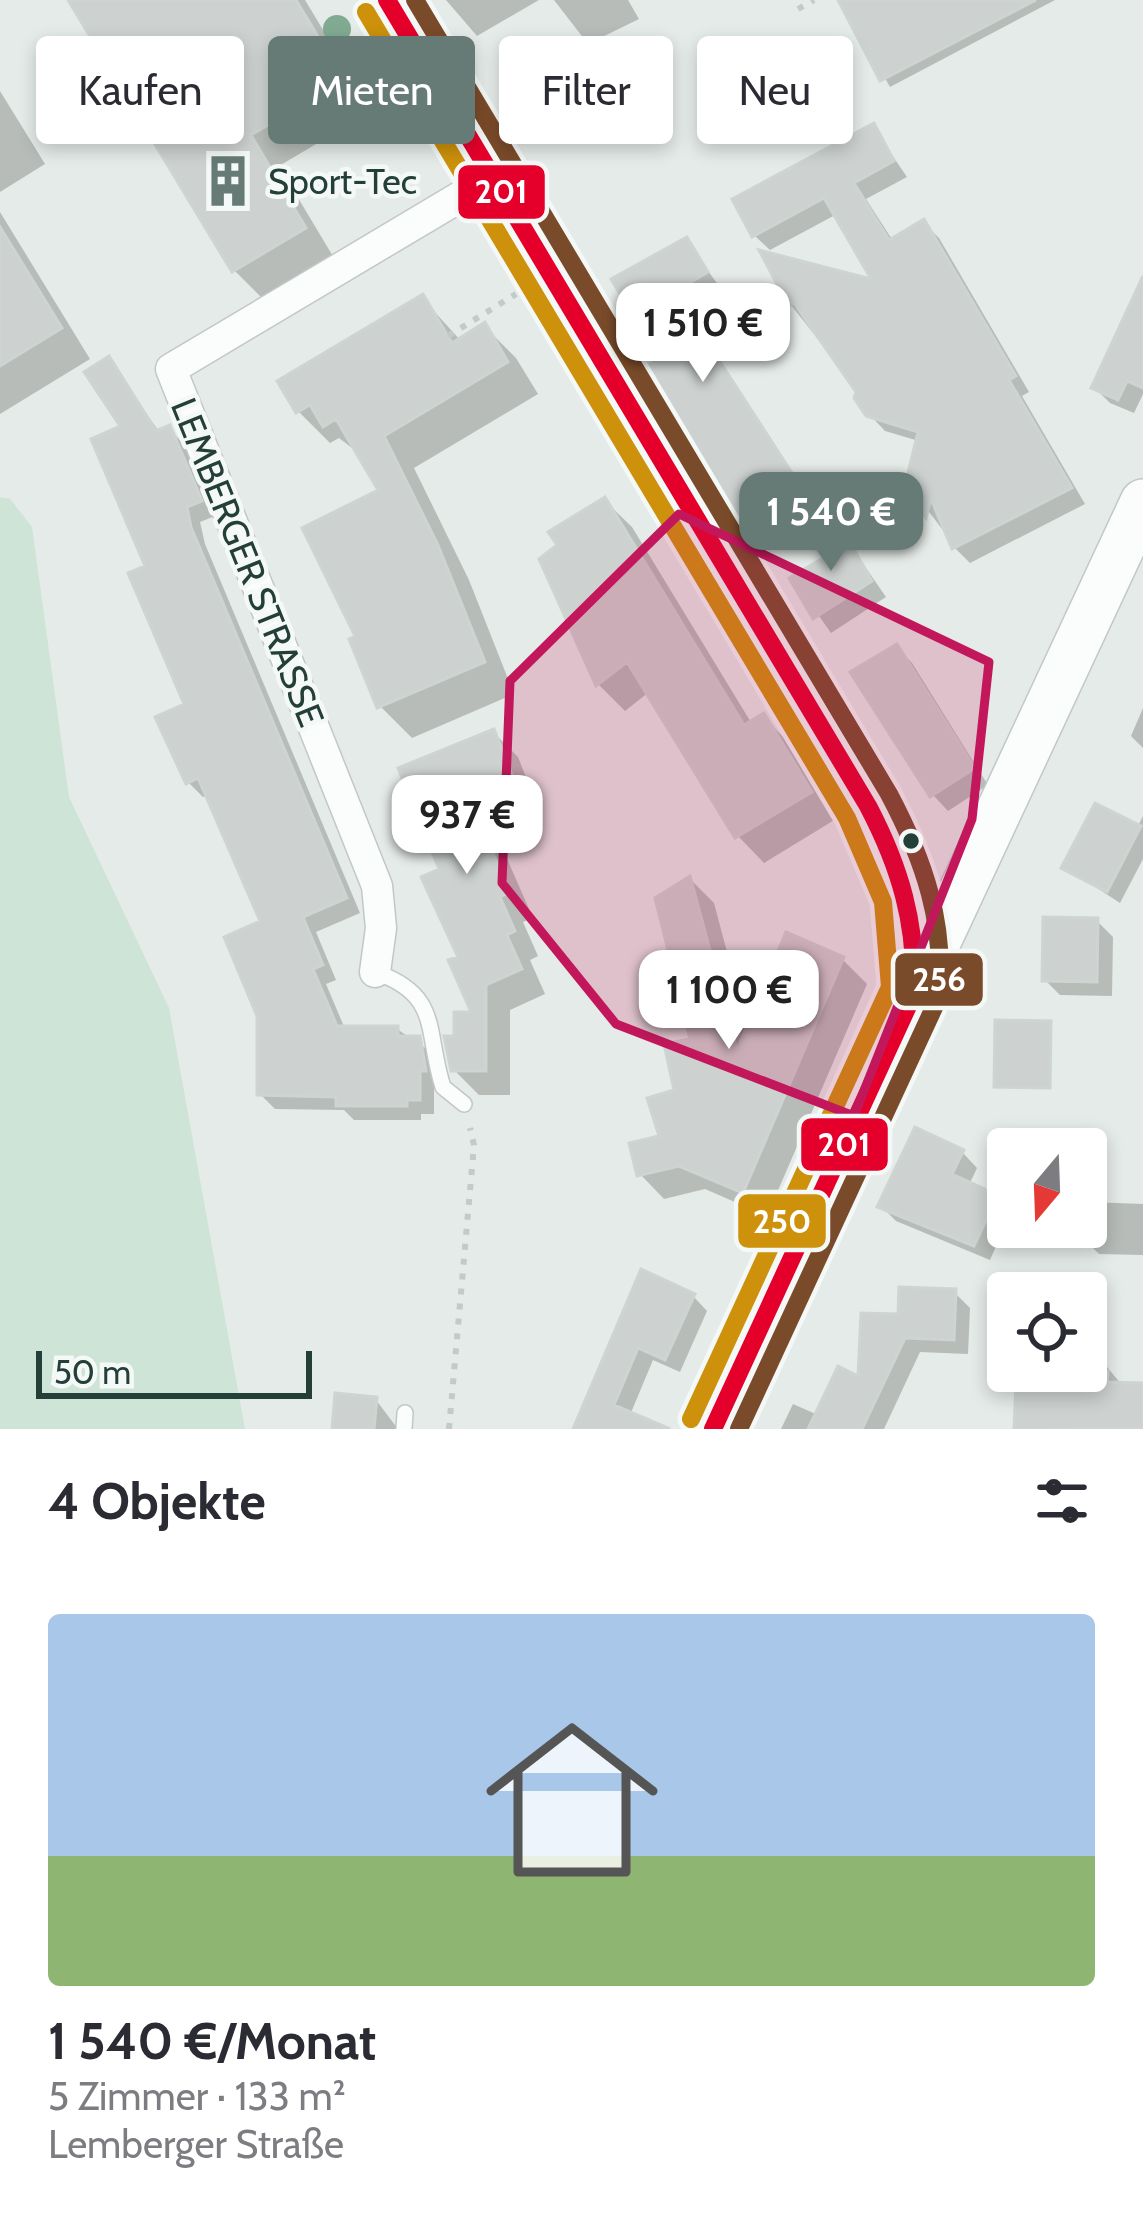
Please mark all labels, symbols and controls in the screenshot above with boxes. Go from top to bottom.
chip: Kaufen [36,36,244,144]
chip: Mieten [268,36,475,144]
chip: Filter [499,36,673,144]
chip: Neu [697,36,853,144]
building icon: Sport-Tec [199,152,257,210]
place label: Sport-Tec [268,159,417,203]
line badge: 201 [456,163,547,221]
text: 201 [475,171,527,211]
pin: 1 510 € [592,283,814,385]
text: 1 510 € [643,298,763,346]
street label: LEMBERGER STRASSE [162,391,334,733]
pin: 1 540 € [720,472,942,574]
text: 1 540 € [766,487,896,535]
pin: 937 € [383,775,551,877]
text: 937 € [419,790,515,838]
unlabelled marker [900,830,922,852]
pin: 1 100 € [618,950,840,1052]
line badge: 256 [893,951,985,1008]
text: 256 [912,959,966,999]
text: 1 100 € [666,965,792,1013]
line badge: 201 [799,1116,890,1173]
text: 201 [818,1124,870,1164]
north arrow [987,1128,1107,1248]
map controls [987,1128,1107,1392]
line badge: 250 [736,1192,828,1250]
text: 250 [753,1201,811,1241]
button: locate [987,1272,1107,1392]
scale bar [36,1345,312,1398]
text: 50 m [54,1352,131,1392]
icon: filters [1029,1468,1095,1534]
text: 4 Objekte [48,1470,266,1532]
icon: home [464,1692,680,1908]
text: 1 540 €/Monat [48,2010,376,2072]
text: 5 Zimmer · 133 m² [48,2072,346,2120]
text: Lemberger Straße [48,2120,344,2168]

